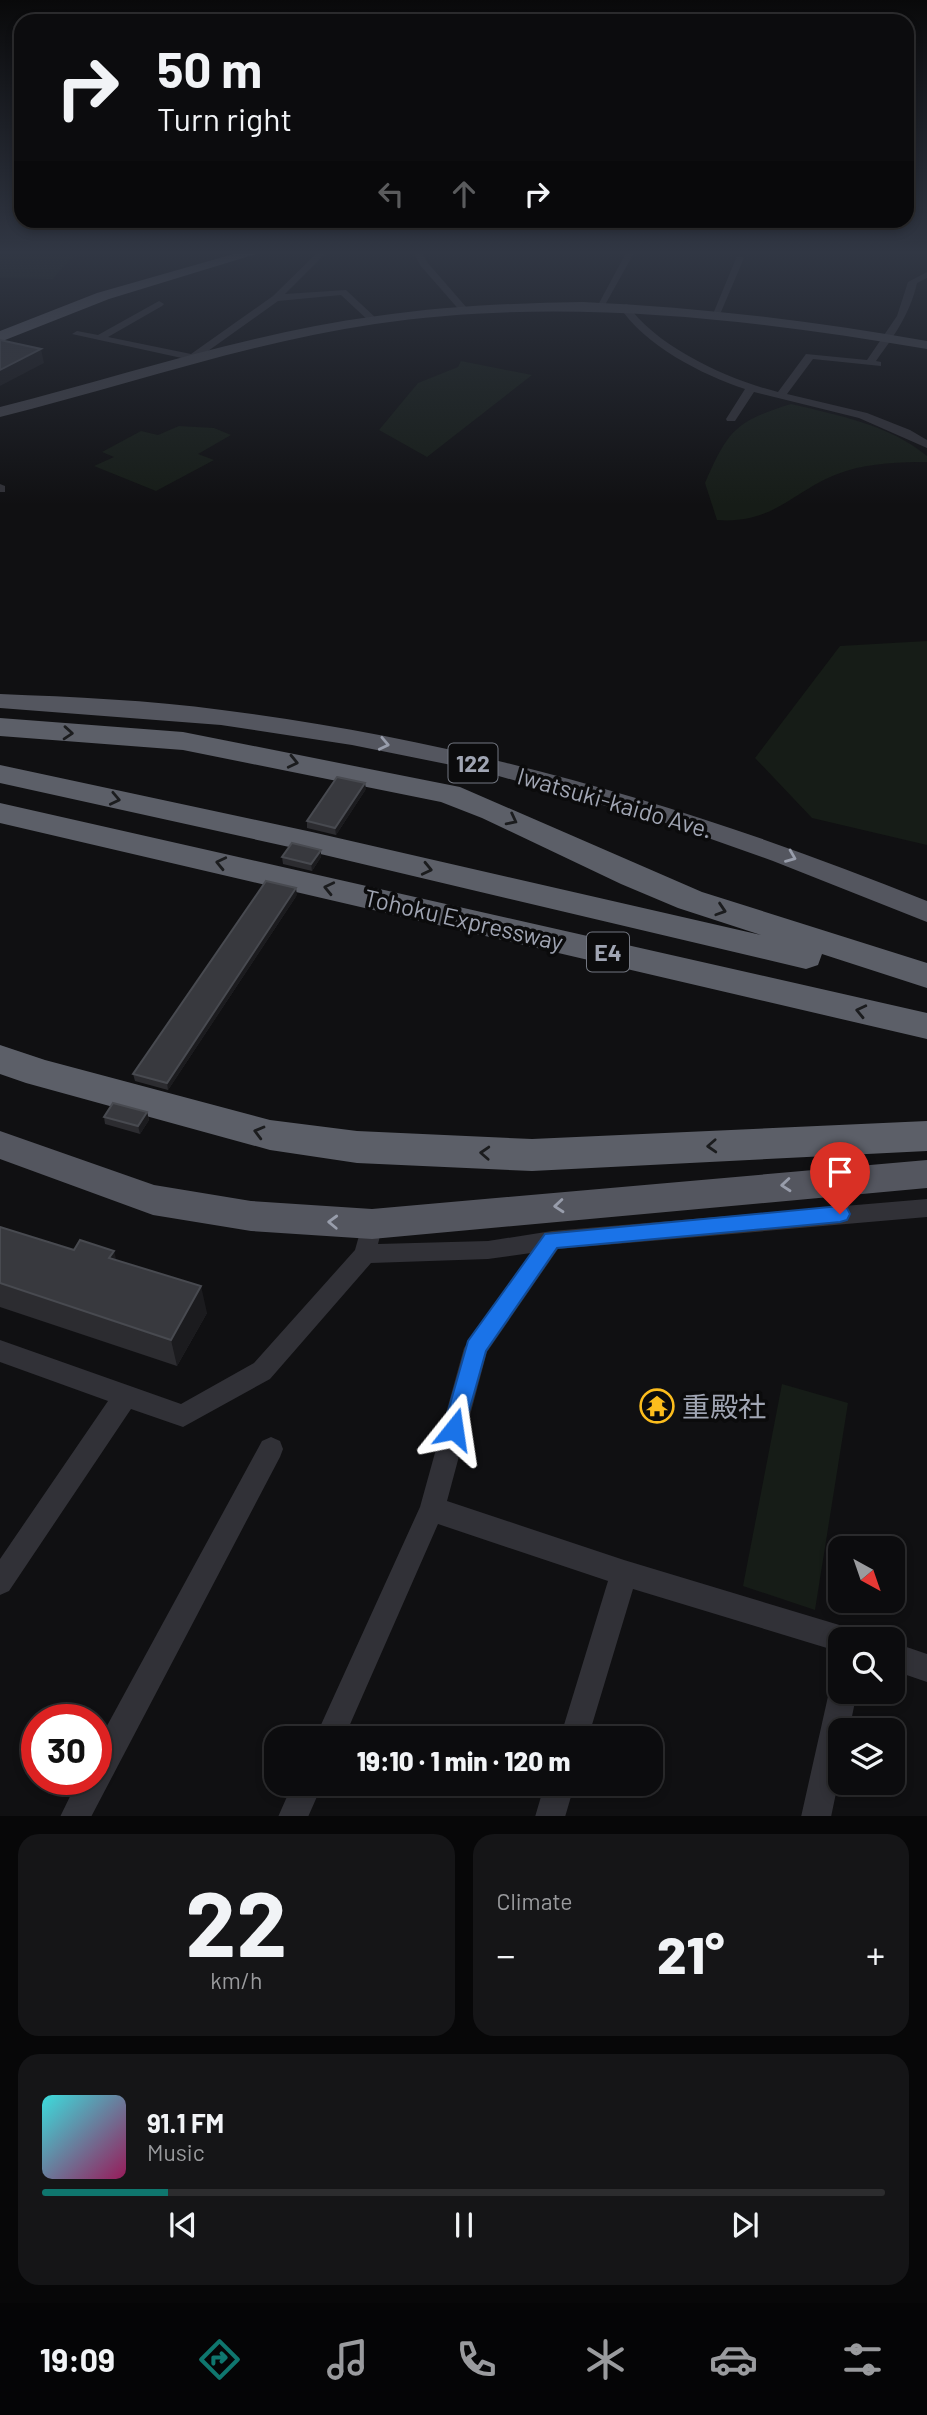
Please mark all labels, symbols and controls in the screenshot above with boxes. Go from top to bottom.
text: 50 m [157,39,262,98]
icon: right [42,42,133,133]
text: Turn right [157,99,292,137]
icon: left [372,175,410,213]
icon: ahead [445,175,483,213]
icon: right [518,175,556,213]
one-way arrow [63,726,74,741]
one-way arrow [378,735,390,750]
road number: 122 [448,744,498,782]
one-way arrow [287,753,299,768]
street label: Iwatsuki-kaido Ave. [514,760,716,844]
one-way arrow [109,791,121,805]
one-way arrow [505,812,517,826]
one-way arrow [784,849,797,863]
one-way arrow [215,857,227,871]
one-way arrow [421,860,433,875]
one-way arrow [323,882,335,896]
street label: Tohoku Expressway [362,882,566,956]
one-way arrow [715,901,727,916]
road number: E4 [587,932,629,972]
one-way arrow [855,1005,867,1019]
one-way arrow [253,1126,265,1140]
one-way arrow [706,1138,717,1153]
pin [810,1142,870,1214]
one-way arrow [479,1145,490,1160]
icon: arrive [821,1153,859,1191]
one-way arrow [780,1177,791,1192]
one-way arrow [553,1198,564,1213]
one-way arrow [327,1215,338,1230]
temple icon: 重殿社 [638,1387,676,1425]
place label: 重殿社 [682,1389,766,1423]
position arrow [417,1392,491,1466]
north arrow [828,1536,905,1614]
map controls [828,1536,905,1795]
button: search [828,1627,905,1704]
speed limit sign: 30 [21,1704,112,1795]
button: layers [828,1718,905,1795]
text: 19:10 · 1 min · 120 m [357,1745,570,1776]
text: 22 [185,1866,287,1975]
text: Climate [497,1887,573,1915]
text: 21° [657,1922,724,1984]
text: − [497,1931,516,1977]
text: + [866,1931,885,1977]
text: km/h [210,1966,262,1994]
text: 91.1 FM [147,2107,224,2138]
text: Music [147,2138,205,2166]
icon: previous [164,2206,202,2244]
icon: pause [445,2206,483,2244]
icon: next [726,2206,764,2244]
icon: directions [195,2335,244,2384]
icon: music [323,2335,372,2384]
icon: phone [452,2335,501,2384]
icon: climate [581,2335,630,2384]
icon: car [709,2335,758,2384]
icon: filters [838,2335,887,2384]
text: 19:09 [40,2340,115,2378]

